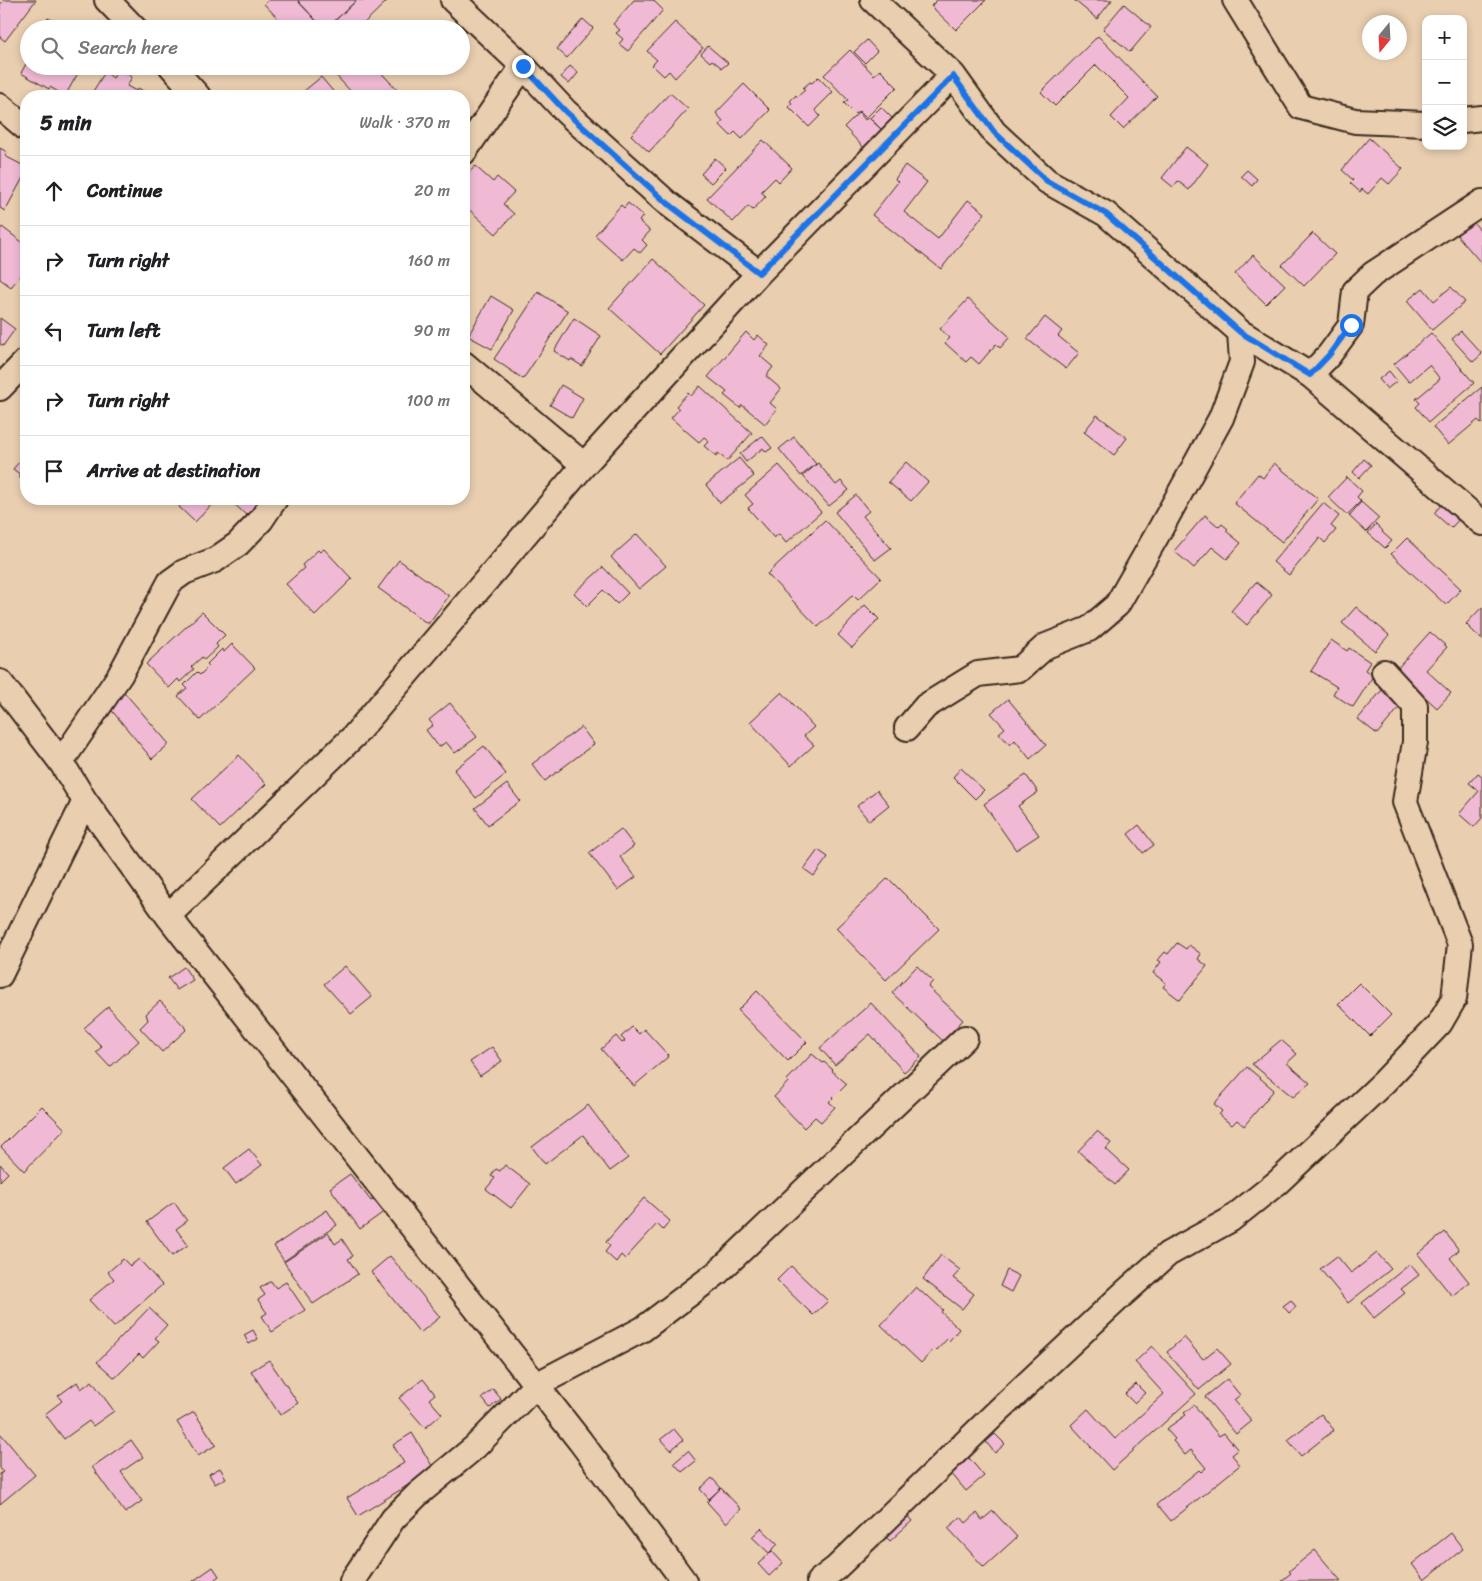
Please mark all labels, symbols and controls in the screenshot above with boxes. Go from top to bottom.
north arrow [1362,15,1407,60]
map controls [1422,15,1467,150]
button: + [1422,15,1467,60]
search box [20,20,470,75]
text: Search here [78,31,178,64]
icon: search [38,34,66,62]
route end [512,55,535,78]
button: − [1422,60,1467,105]
text: 5 min [40,104,92,142]
button: layers [1422,105,1467,150]
text: Walk · 370 m [359,108,450,137]
text: Continue [87,174,163,207]
text: 20 m [414,176,450,205]
icon: ahead [40,177,68,205]
text: Turn right [87,244,169,277]
text: 160 m [407,246,450,275]
icon: right [40,247,68,275]
text: Turn left [87,314,160,347]
route start [1340,314,1363,337]
text: 90 m [414,316,450,345]
icon: left [40,317,68,345]
text: Turn right [87,384,169,417]
text: 100 m [406,386,450,415]
icon: right [40,387,68,415]
text: Arrive at destination [87,454,260,487]
icon: arrive [40,457,68,485]

